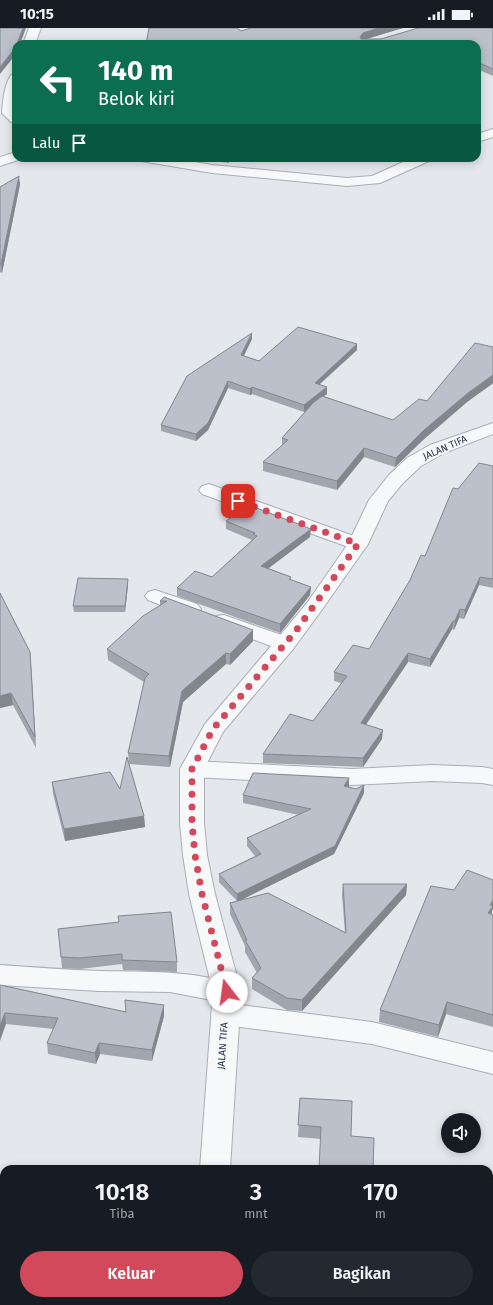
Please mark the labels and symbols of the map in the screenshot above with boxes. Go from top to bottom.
street label: JALAN TIFA [421,433,469,463]
pin [221,484,255,518]
position arrow [206,971,248,1013]
street label: JALAN TIFA [215,1022,231,1070]

